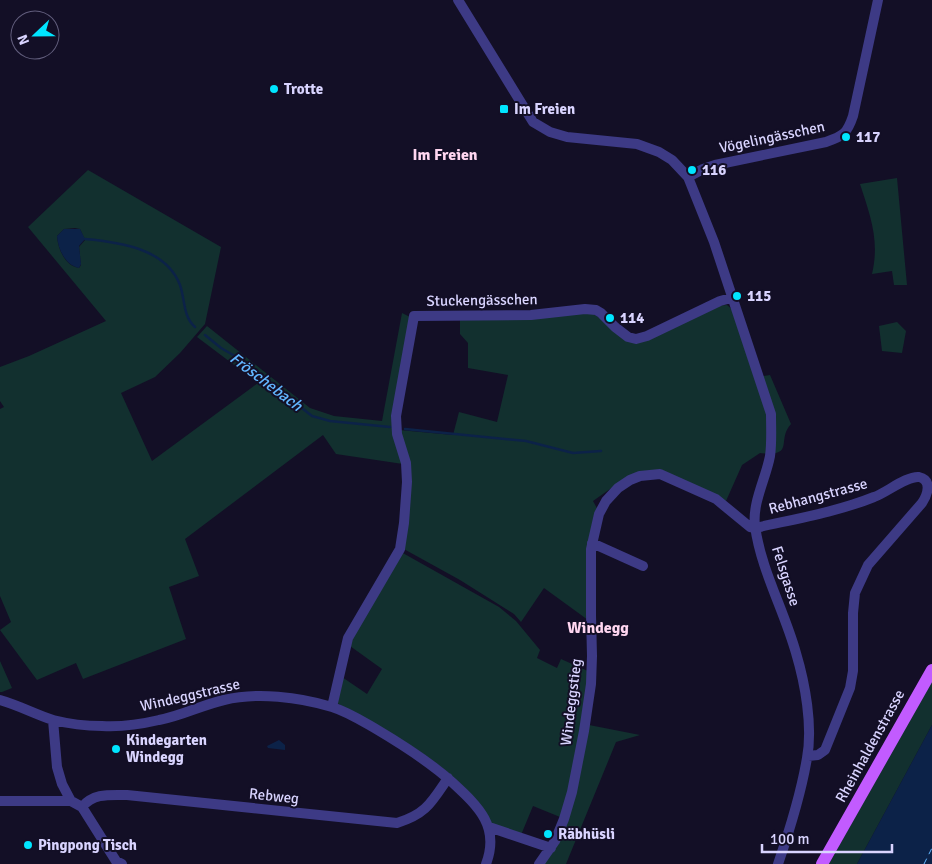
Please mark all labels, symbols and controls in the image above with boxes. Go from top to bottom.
north arrow [10,10,60,60]
text: N [14,32,33,47]
place label: Trotte [284,80,323,98]
marker: Trotte [268,83,280,95]
place label: Im Freien [514,100,575,118]
marker: Im Freien [498,103,510,115]
street label: Vögelingässchen [718,117,826,157]
place label: 117 [856,128,880,146]
marker: 117 [840,131,852,143]
district label: Im Freien [412,145,478,165]
place label: 116 [702,161,726,179]
marker: 116 [686,164,698,176]
place label: 115 [747,287,771,305]
street label: Stuckengässchen [426,290,538,310]
marker: 115 [731,290,743,302]
place label: 114 [620,309,644,327]
marker: 114 [604,312,616,324]
water label: Fröschebach [226,348,307,417]
street label: Rebhangstrasse [767,474,869,518]
street label: Felsgasse [768,544,804,608]
district label: Windegg [567,618,629,638]
street label: Windeggstieg [557,657,585,747]
street label: Windeggstrasse [138,675,242,715]
street label: Rheinhaldenstrasse [832,686,908,806]
place label: Kindegarten Windegg [126,731,207,766]
marker: Kindegarten Windegg [110,743,122,755]
street label: Rebweg [248,784,300,808]
scale bar [762,822,892,854]
place label: Räbhüsli [558,825,615,843]
marker: Räbhüsli [542,828,554,840]
text: 100 m [770,830,810,848]
place label: Pingpong Tisch [38,836,137,854]
marker: Pingpong Tisch [22,839,34,851]

